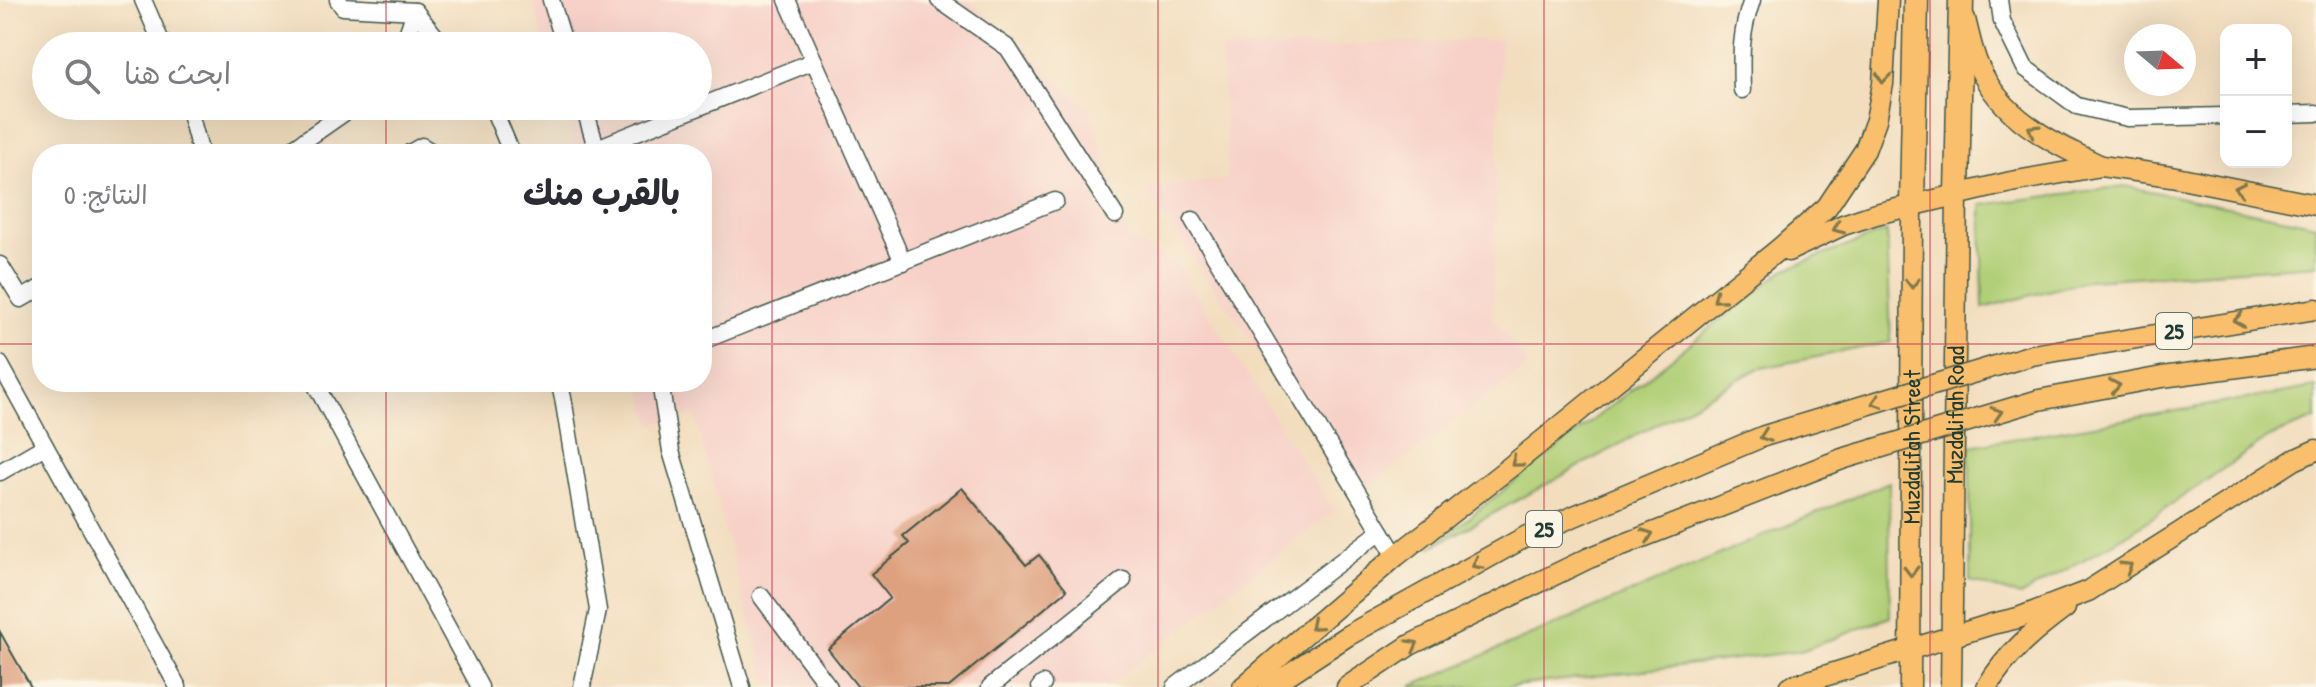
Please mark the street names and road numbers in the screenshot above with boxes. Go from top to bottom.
road number: 25 [2156,313,2192,349]
street label: Muzdalifah Road [1937,346,1971,484]
street label: Muzdalifah Street [1895,369,1927,524]
road number: 25 [1526,511,1562,547]

